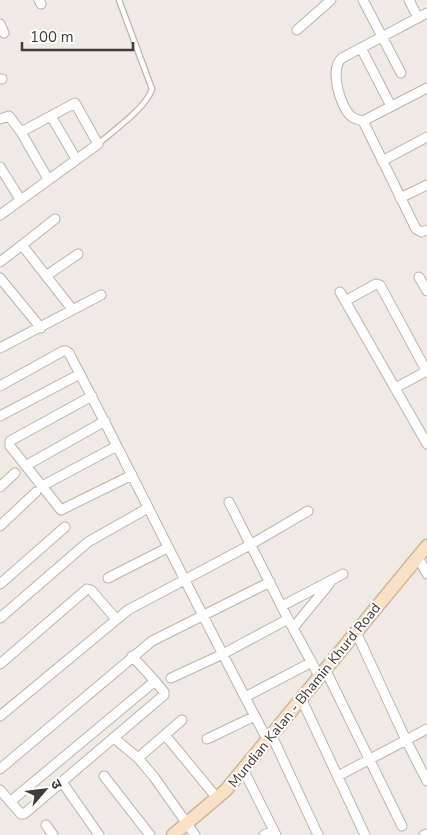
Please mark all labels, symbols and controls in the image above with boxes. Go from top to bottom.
scale bar [22,20,134,52]
text: 100 m [30,27,74,47]
street label: Mundian Kalan - Bhamin Khurd Road [224,599,385,792]
north arrow [20,765,70,815]
text: उ [46,776,67,793]

